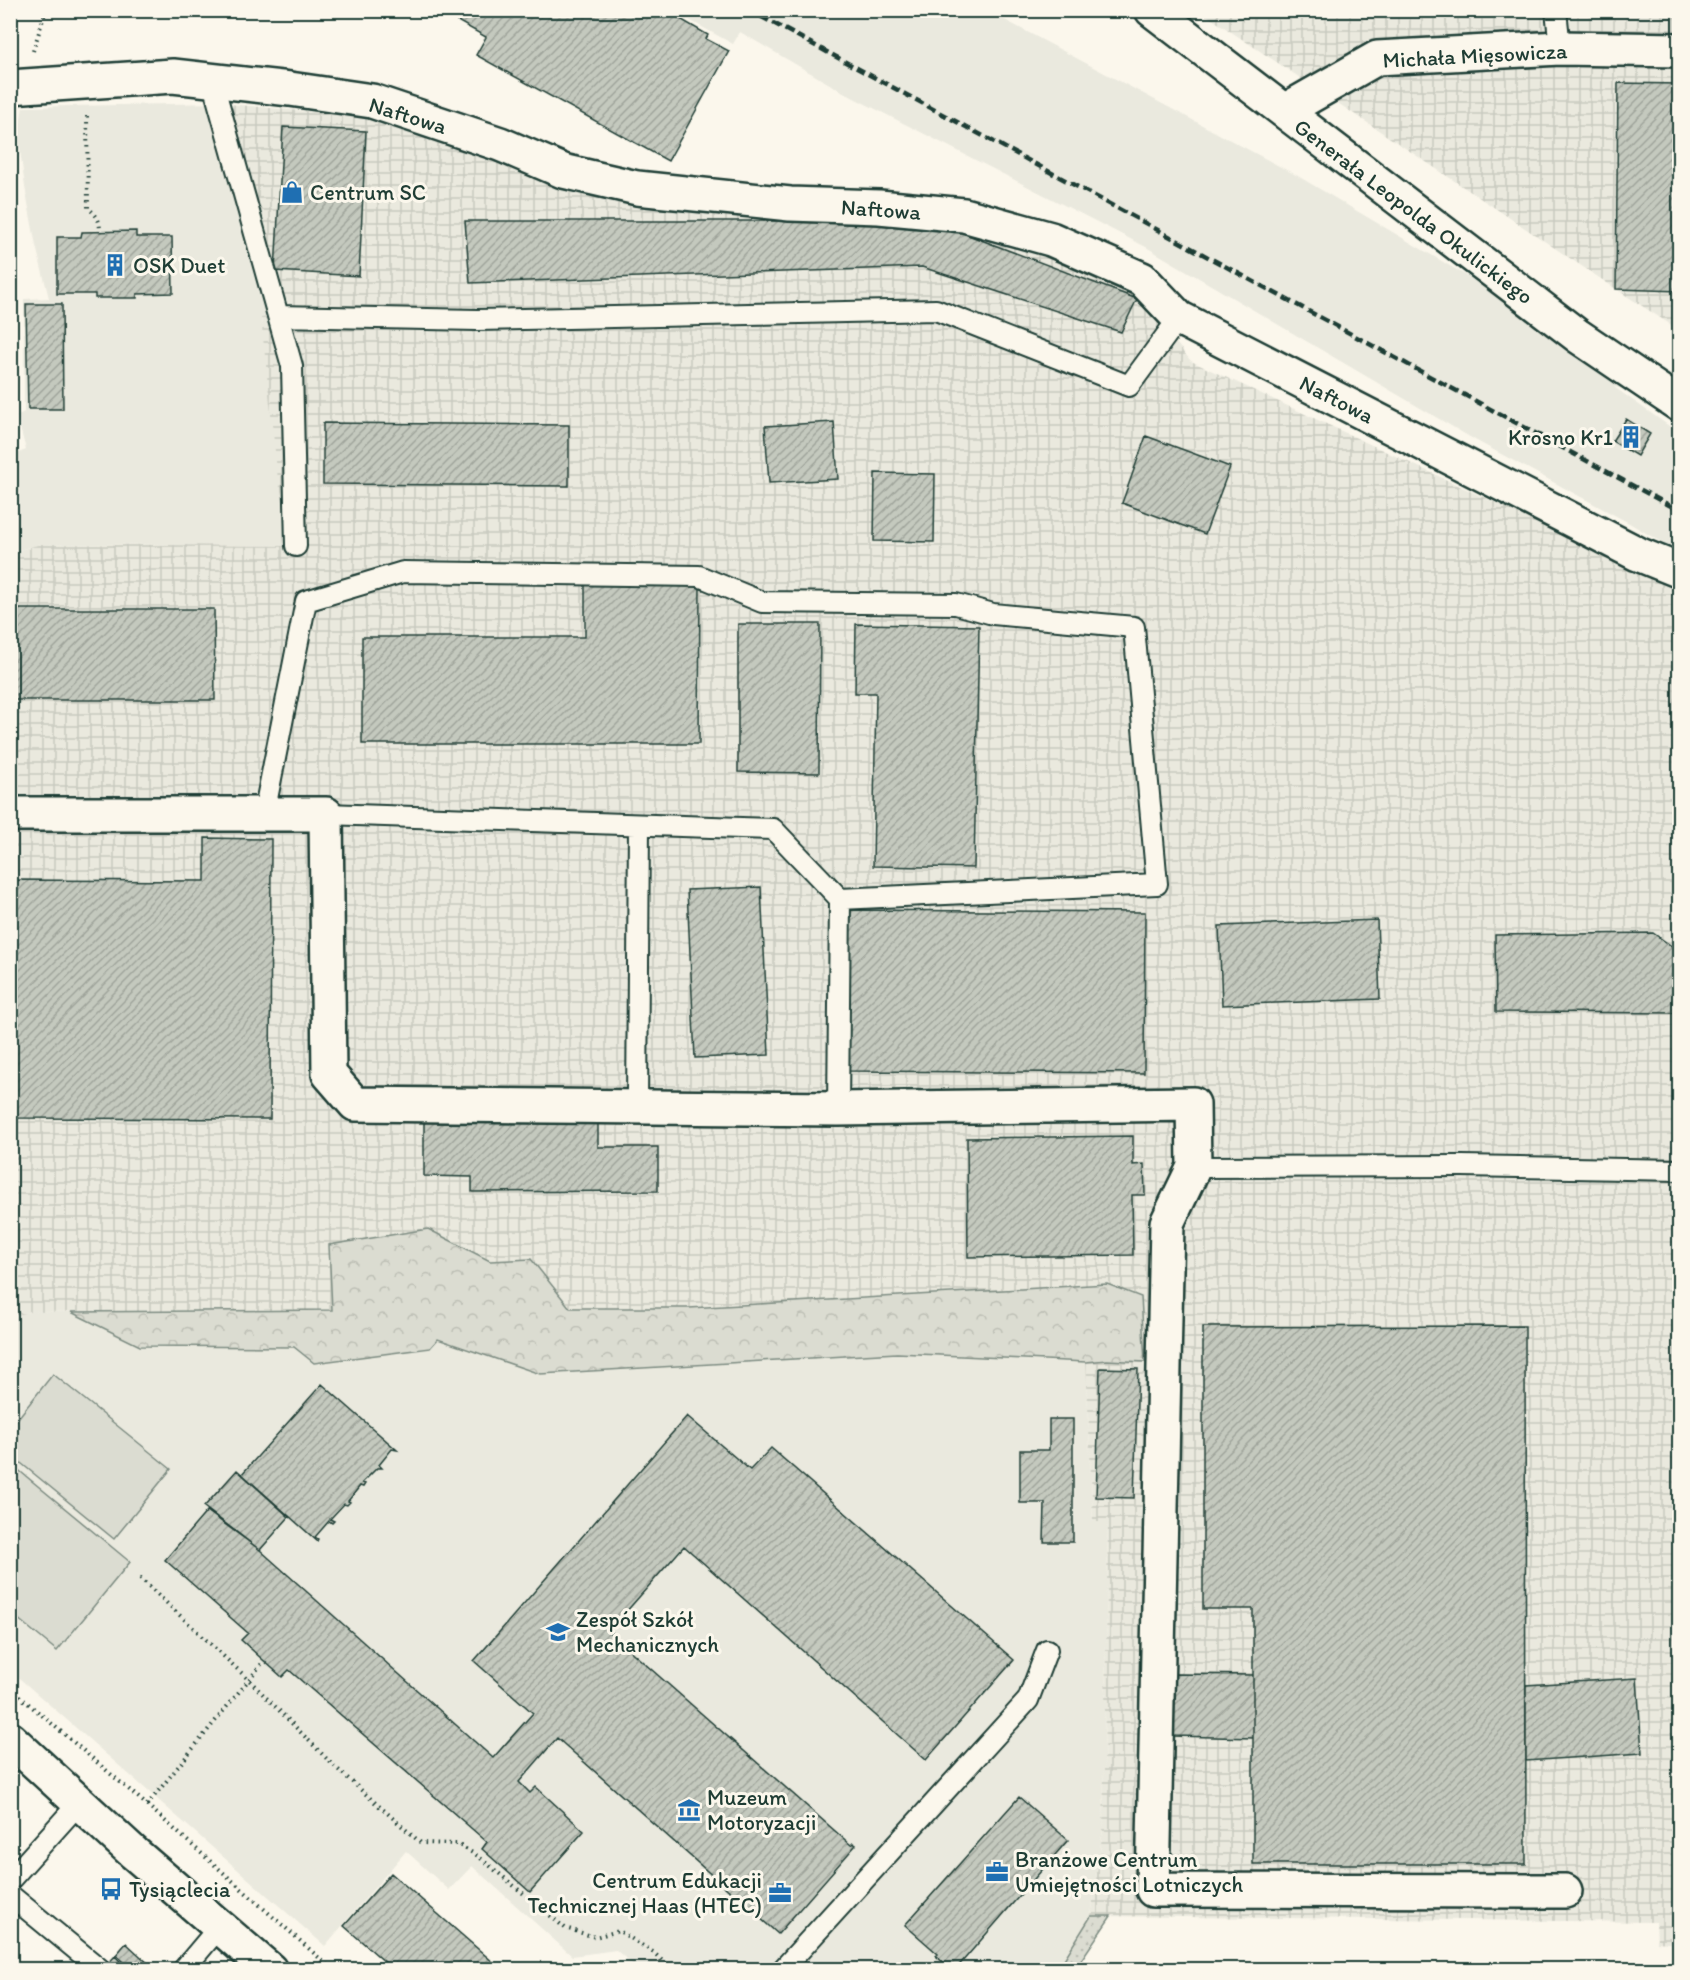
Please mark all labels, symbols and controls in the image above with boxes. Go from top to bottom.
street label: Michała Mięsowicza [1382,37,1569,74]
street label: Naftowa [366,91,451,140]
street label: Generała Leopolda Okulickiego [1289,113,1539,310]
shop icon: Centrum SC [279,179,305,205]
place label: Centrum SC [310,179,426,206]
street label: Naftowa [840,193,922,226]
building icon: OSK Duet [102,252,128,278]
place label: OSK Duet [133,252,225,279]
street label: Naftowa [1295,369,1379,430]
place label: Krosno Kr1 [1508,424,1613,451]
building icon: Krosno Kr1 [1618,424,1644,450]
place label: Zespół Szkół Mechanicznych [576,1606,719,1658]
school or university icon: Zespół Szkół Mechanicznych [545,1619,571,1645]
place label: Muzeum Motoryzacji [707,1784,816,1836]
museum icon: Muzeum Motoryzacji [676,1797,702,1823]
place label: Branżowe Centrum Umiejętności Lotniczych [1015,1846,1243,1898]
office icon: Branżowe Centrum Umiejętności Lotniczych [984,1859,1010,1885]
place label: Centrum Edukacji Technicznej Haas (HTEC) [527,1867,762,1919]
bus stop icon: Tysiąclecia [98,1876,124,1902]
place label: Tysiąclecia [129,1876,231,1903]
office icon: Centrum Edukacji Technicznej Haas (HTEC) [767,1880,793,1906]

